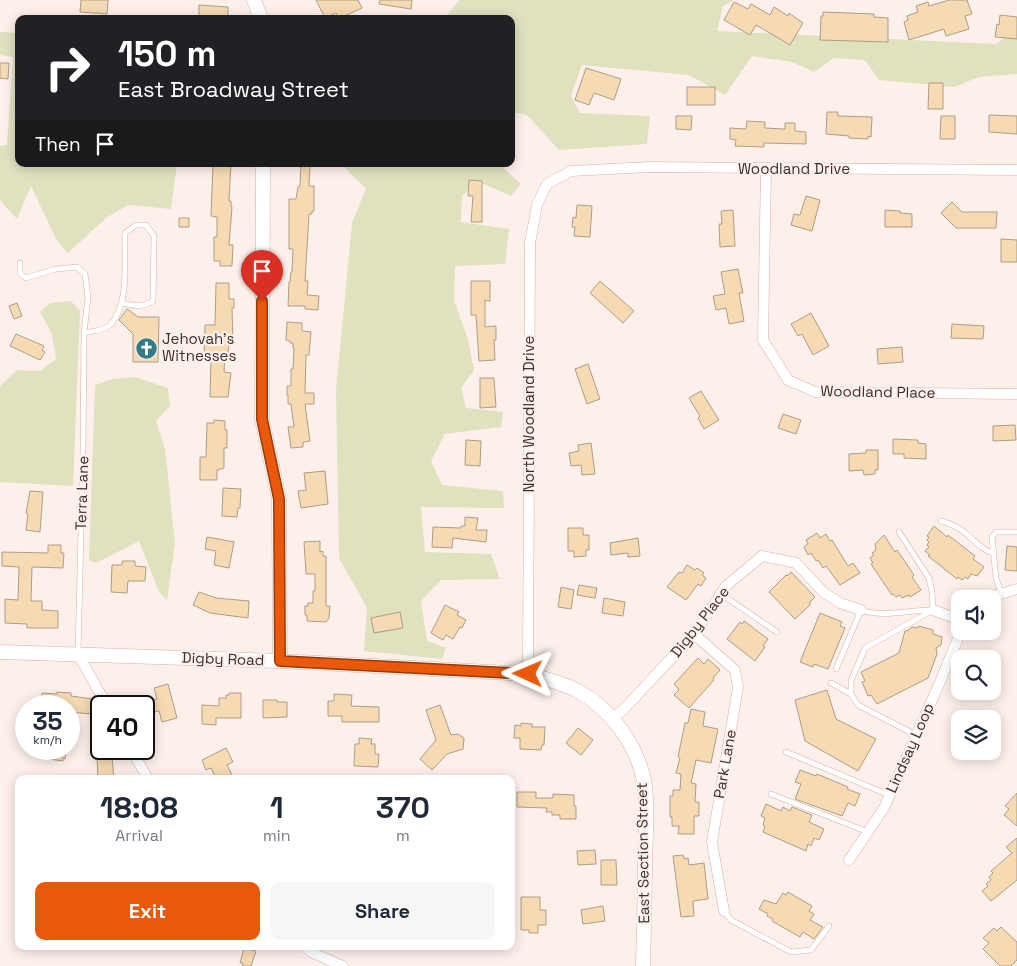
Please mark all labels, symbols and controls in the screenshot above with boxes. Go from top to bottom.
text: 150 m [118,32,216,76]
icon: right [35,35,100,100]
text: East Broadway Street [118,75,349,103]
icon: arrive [91,130,119,158]
text: Then [35,132,81,157]
street label: Woodland Drive [738,159,850,178]
pin [241,250,283,301]
icon: arrive [248,257,276,285]
place label: Jehovah's Witnesses [162,329,236,365]
street label: North Woodland Drive [519,335,538,492]
church icon: Jehovah's Witnesses [134,336,158,360]
street label: Woodland Place [820,381,936,402]
street label: Terra Lane [71,455,92,531]
street label: Digby Place [666,582,733,661]
map controls [951,590,1001,760]
button: sound [951,590,1001,640]
position arrow [501,647,553,699]
street label: Digby Road [181,648,265,669]
button: search [951,650,1001,700]
speed limit sign: 40 [90,695,155,760]
street label: Lindsay Loop [881,700,938,796]
text: 35 [32,705,63,737]
button: layers [951,710,1001,760]
street label: Park Lane [709,728,740,800]
text: km/h [33,732,62,748]
street label: East Section Street [632,782,653,924]
text: 18:08 [100,788,178,827]
text: 1 [270,788,284,827]
text: 370 [376,788,430,827]
text: Arrival [115,825,163,846]
text: min [263,825,291,846]
text: m [396,825,410,846]
button: Exit [35,882,260,940]
button: Share [270,882,495,940]

